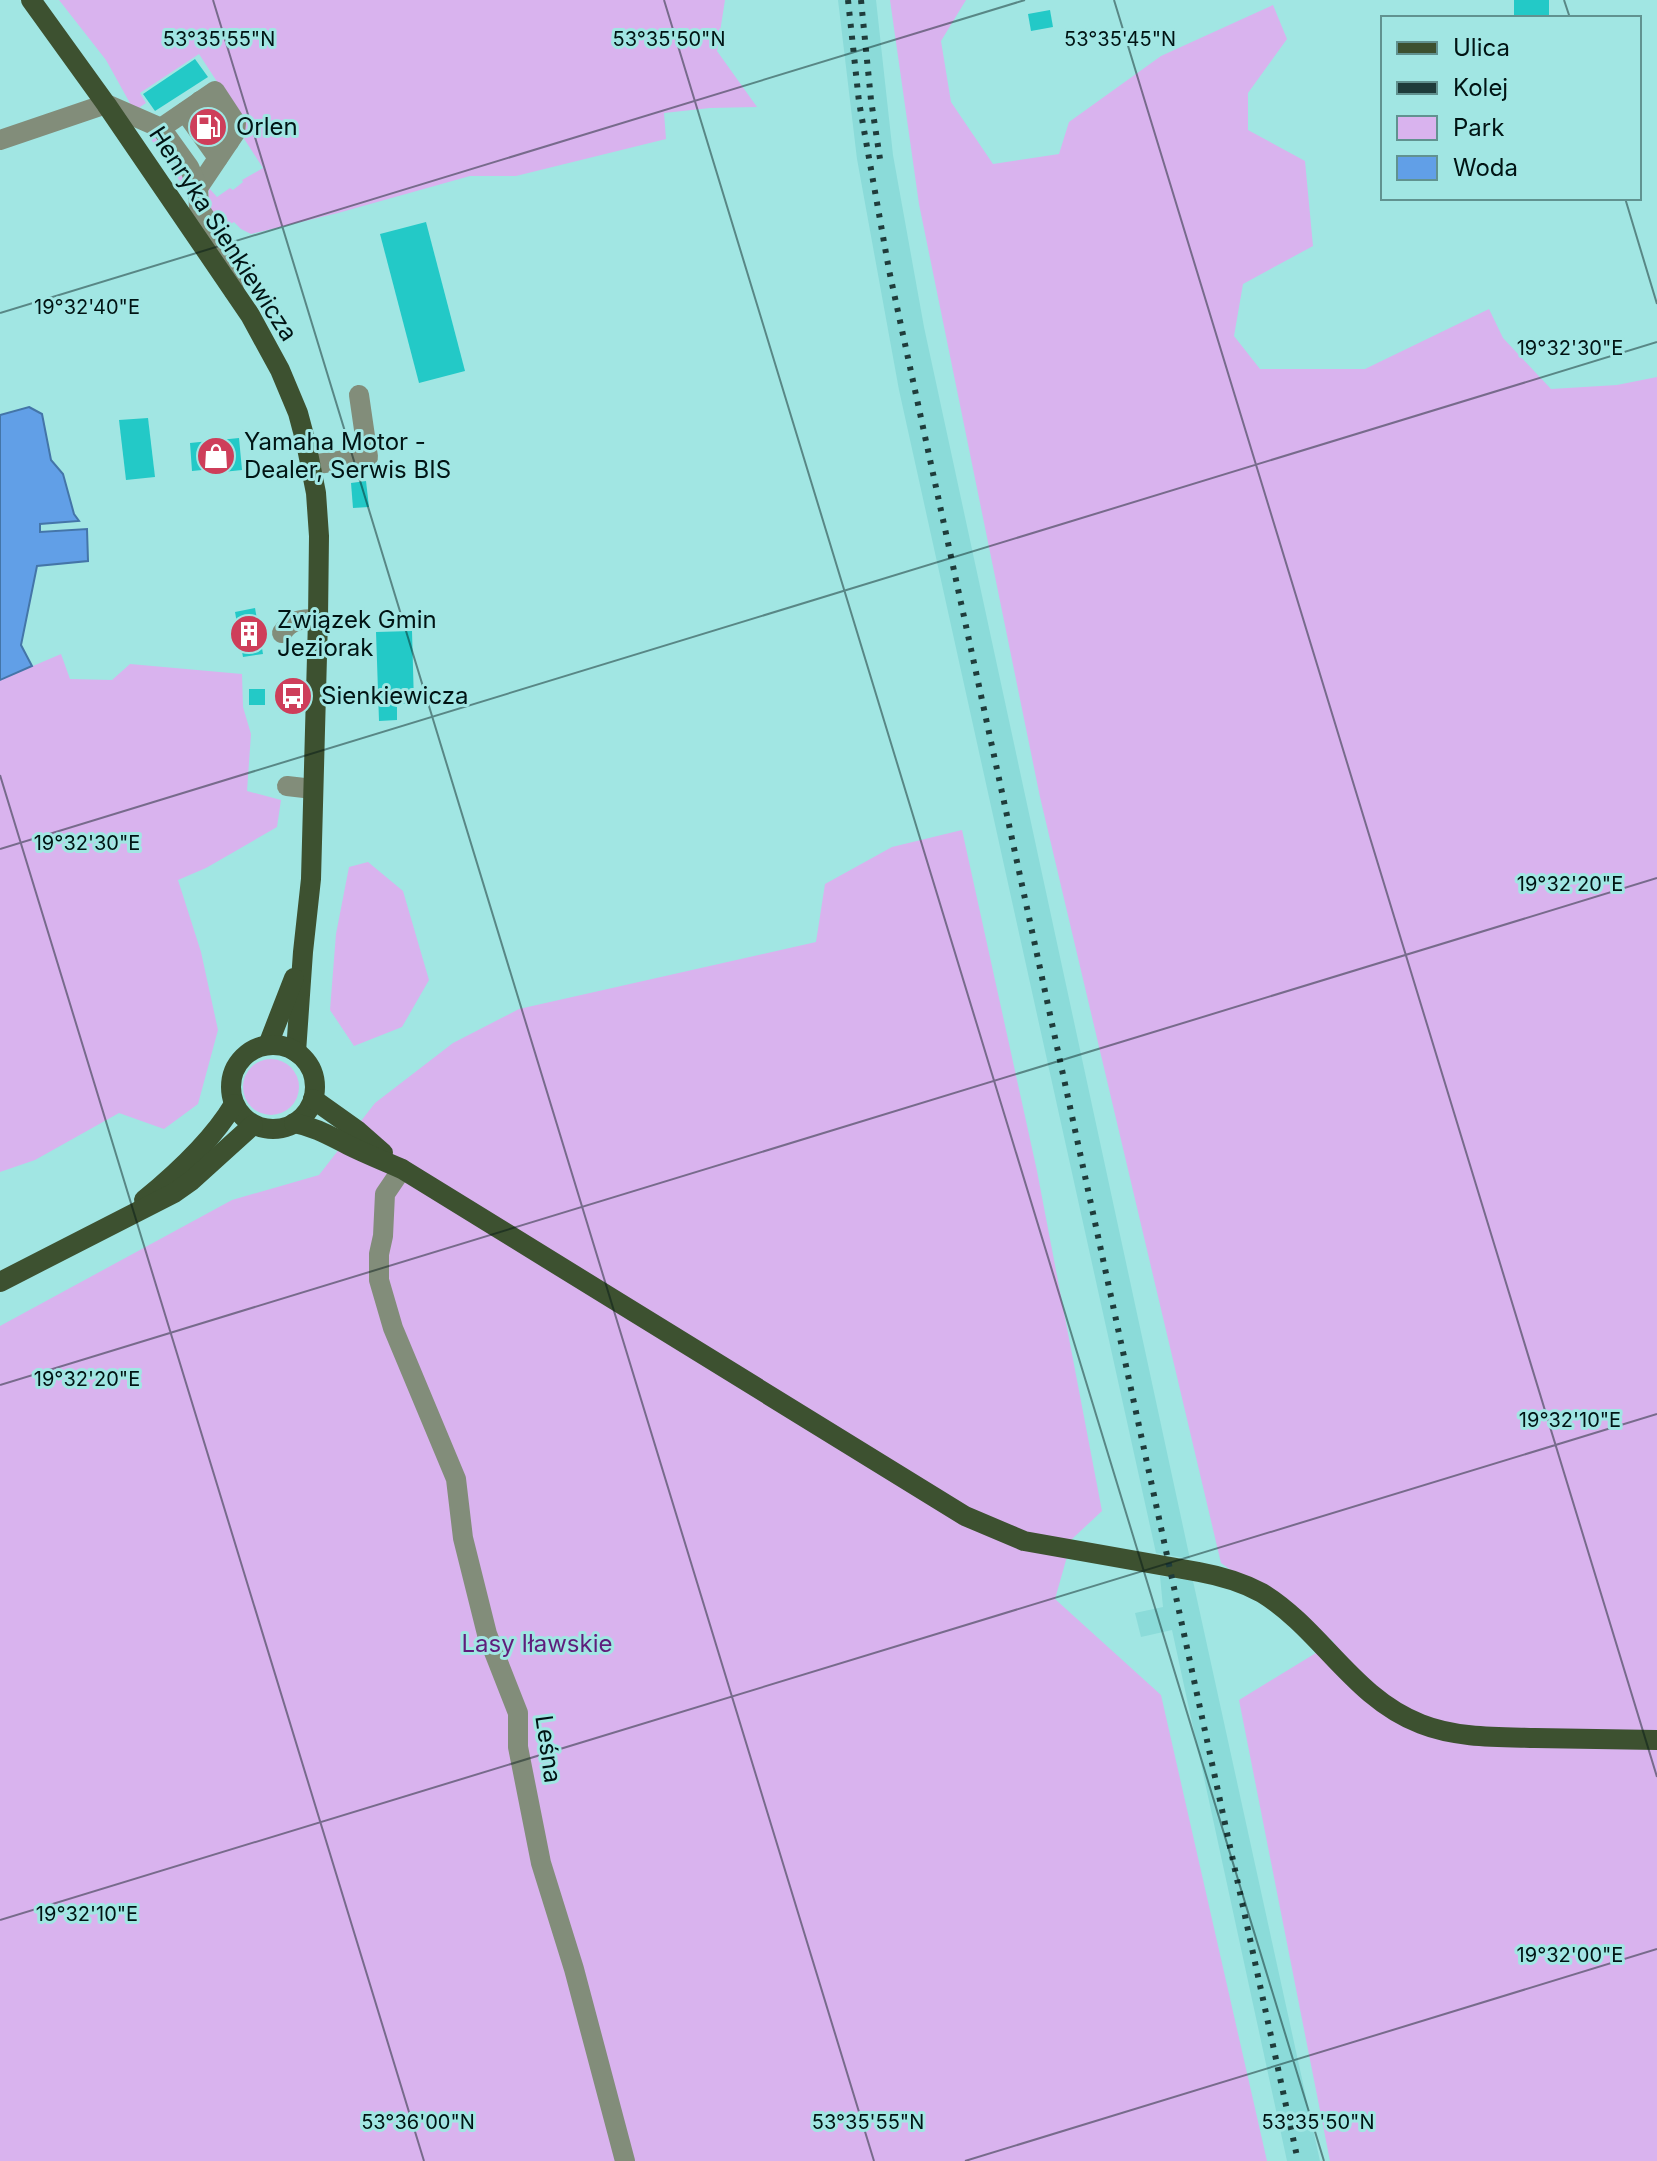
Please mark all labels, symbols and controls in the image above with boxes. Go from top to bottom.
legend [1381,16,1641,200]
text: 53°35'55"N [163,27,275,51]
text: 53°35'50"N [613,27,726,51]
text: 53°35'45"N [1064,27,1176,51]
text: Ulica [1453,33,1510,62]
text: Kolej [1453,73,1508,102]
fuel station icon: Orlen [187,106,229,148]
place label: Orlen [236,112,298,141]
text: Park [1453,113,1504,142]
street label: Henryka Sienkiewicza [143,121,304,346]
text: Woda [1453,153,1518,182]
text: 19°32'40"E [34,295,140,319]
text: 19°32'30"E [1517,336,1623,360]
place label: Yamaha Motor - Dealer, Serwis BIS [244,427,451,484]
shop icon: Yamaha Motor - Dealer, Serwis BIS [195,435,237,477]
place label: Związek Gmin Jeziorak [277,605,437,662]
building icon: Związek Gmin Jeziorak [228,613,270,655]
bus stop icon: Sienkiewicza [272,675,314,717]
place label: Sienkiewicza [321,681,468,710]
text: 19°32'30"E [34,831,140,855]
text: 19°32'20"E [1517,872,1623,896]
text: 19°32'20"E [34,1367,140,1391]
text: 19°32'10"E [1519,1408,1621,1432]
park label: Lasy Iławskie [462,1629,612,1658]
street label: Leśna [529,1713,568,1785]
text: 19°32'10"E [36,1902,138,1926]
text: 19°32'00"E [1517,1943,1623,1967]
text: 53°36'00"N [361,2110,475,2134]
text: 53°35'55"N [812,2110,924,2134]
text: 53°35'50"N [1262,2110,1375,2134]

